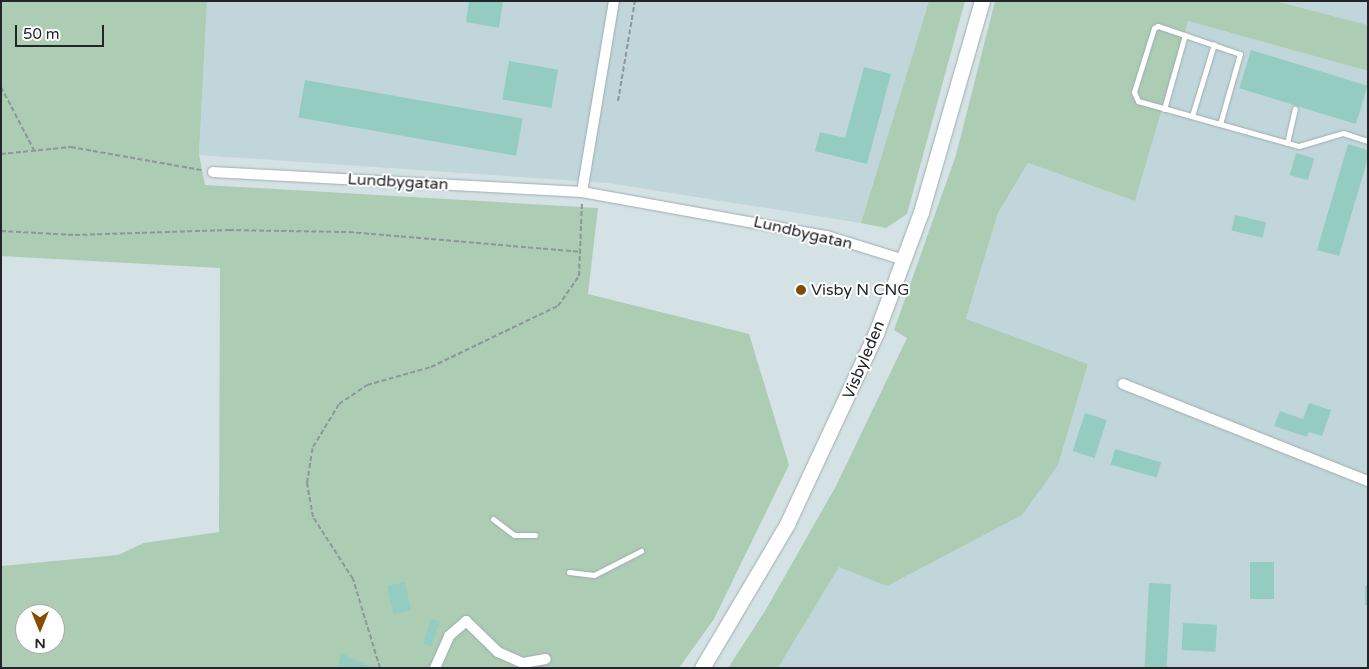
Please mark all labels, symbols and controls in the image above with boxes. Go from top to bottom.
scale bar [18,15,106,47]
text: 50 m [23,25,60,43]
street label: Lundbygatan [347,170,449,194]
street label: Lundbygatan [752,212,854,254]
place label: Visby N CNG [811,280,909,300]
marker: Visby N CNG [795,284,807,296]
street label: Visbyleden [839,318,889,402]
north arrow [15,604,65,654]
text: N [34,635,46,652]

